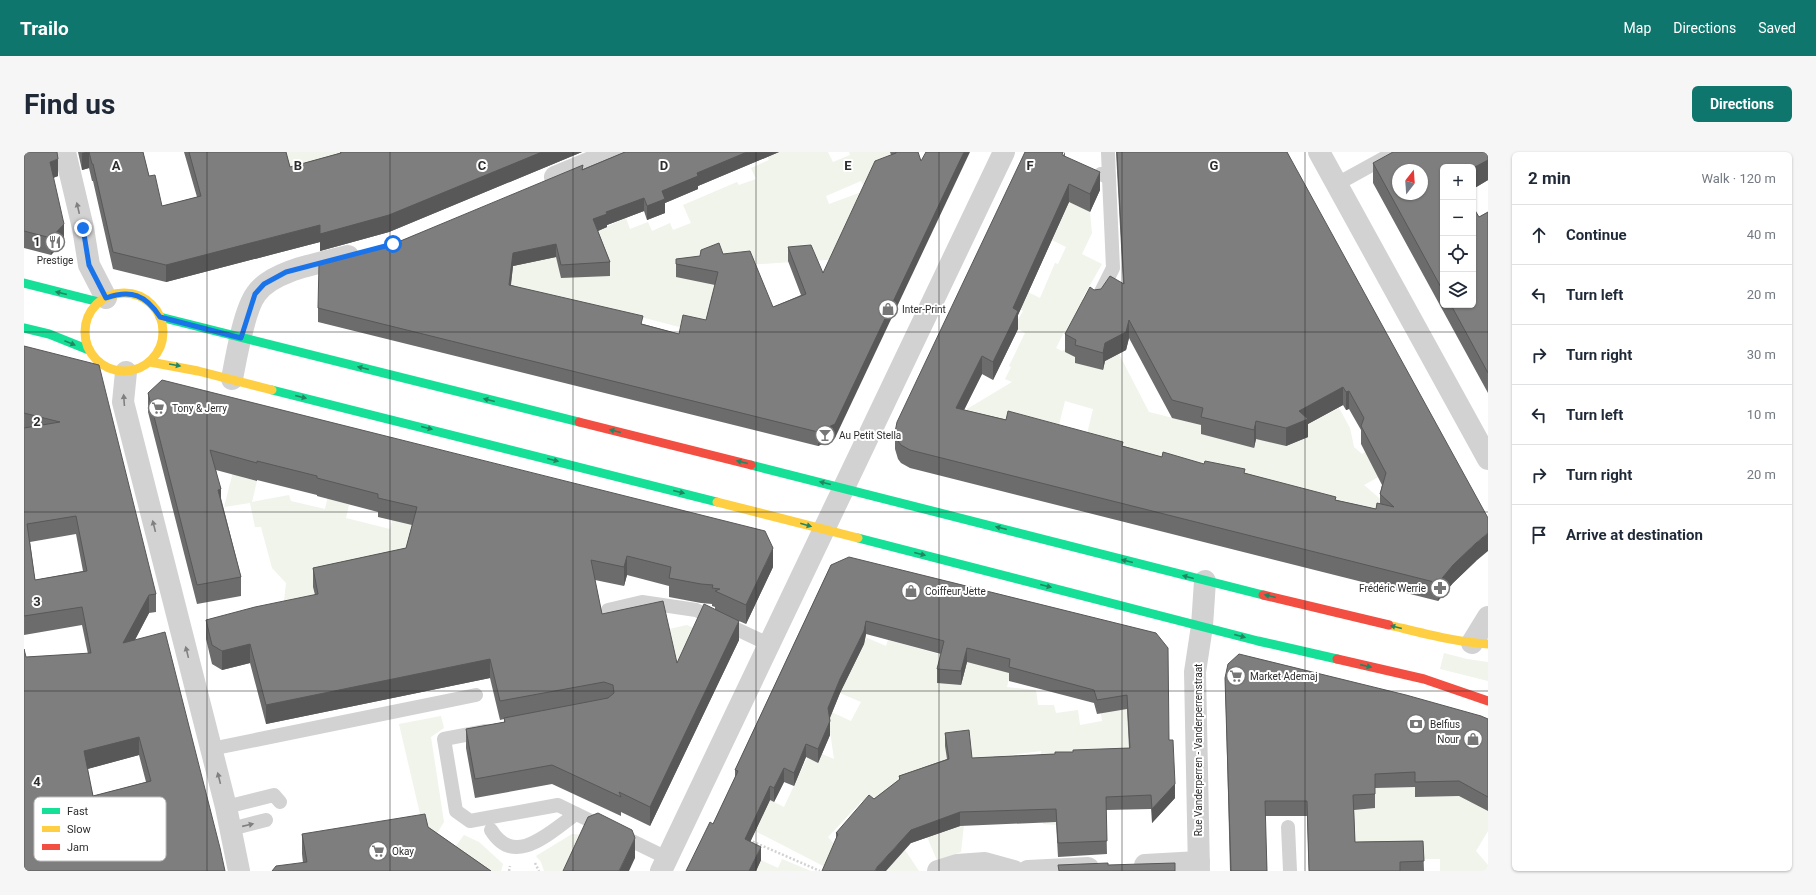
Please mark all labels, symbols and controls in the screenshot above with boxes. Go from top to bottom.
text: Trailo [20,17,69,40]
text: Map [1624,20,1651,36]
text: Directions [1673,20,1736,36]
text: Saved [1758,20,1796,36]
button: Directions [1692,86,1792,122]
text: Find us [24,88,115,121]
text: A [112,158,121,173]
text: B [294,158,302,173]
text: C [478,158,487,173]
text: D [660,158,668,173]
text: E [844,158,852,173]
text: F [1026,158,1034,173]
text: G [1210,158,1219,173]
north arrow [1392,164,1428,200]
map controls [1440,164,1476,308]
button: + [1440,164,1476,200]
text: 2 min [1528,168,1571,188]
text: Walk · 120 m [1701,171,1776,186]
button: − [1440,200,1476,236]
one-way arrow [75,201,81,213]
route end [74,219,92,237]
icon: ahead [1528,224,1550,246]
text: Continue [1566,226,1627,244]
text: 40 m [1747,227,1776,242]
restaurant icon: Prestige [44,231,66,253]
text: 1 [33,234,41,249]
route start [384,235,402,253]
button: locate [1440,236,1476,272]
place label: Prestige [37,255,73,266]
button: layers [1440,272,1476,308]
icon: left [1528,284,1550,306]
text: Turn left [1566,286,1623,304]
text: 20 m [1747,287,1776,302]
one-way arrow [55,289,68,295]
shop icon: Inter-Print [877,298,899,320]
place label: Inter-Print [902,304,946,315]
one-way arrow [64,339,76,346]
icon: right [1528,344,1550,366]
text: Turn right [1566,346,1632,364]
text: 30 m [1747,347,1776,362]
one-way arrow [169,363,181,369]
one-way arrow [357,365,369,371]
one-way arrow [120,394,127,406]
one-way arrow [295,394,307,400]
one-way arrow [483,396,495,402]
supermarket icon: Tony & Jerry [147,397,169,419]
place label: Tony & Jerry [172,403,227,414]
icon: left [1528,404,1550,426]
text: Turn left [1566,406,1623,424]
text: 10 m [1747,407,1776,422]
text: 2 [33,414,41,429]
bar icon: Au Petit Stella [814,424,836,446]
one-way arrow [421,426,433,432]
one-way arrow [609,428,621,434]
place label: Au Petit Stella [839,430,901,441]
one-way arrow [547,457,559,463]
one-way arrow [735,459,748,465]
icon: right [1528,464,1550,486]
text: Turn right [1566,466,1632,484]
text: 20 m [1747,467,1776,482]
one-way arrow [819,480,831,486]
one-way arrow [673,489,685,495]
one-way arrow [151,520,157,533]
one-way arrow [800,522,812,528]
icon: arrive [1528,524,1550,546]
one-way arrow [995,525,1007,531]
text: Arrive at destination [1566,526,1703,544]
one-way arrow [914,551,927,557]
one-way arrow [1121,557,1133,563]
one-way arrow [1182,573,1195,579]
pharmacy icon: Frédéric Werrie [1429,577,1451,599]
shop icon: Coiffeur Jette [900,580,922,602]
one-way arrow [1040,583,1053,589]
place label: Frédéric Werrie [1359,583,1426,594]
place label: Coiffeur Jette [925,586,986,597]
one-way arrow [1264,593,1276,599]
text: 3 [33,594,41,609]
one-way arrow [1390,623,1403,629]
one-way arrow [1233,633,1246,639]
one-way arrow [183,646,189,659]
one-way arrow [1360,663,1372,669]
street label: Rue Vanderperren - Vanderperrenstraat [1193,664,1204,836]
supermarket icon: Market Ademaj [1225,665,1247,687]
place label: Market Ademaj [1250,671,1318,682]
bank icon: Belfius [1405,713,1427,735]
place label: Belfius [1430,719,1460,730]
shop icon: Nour [1462,728,1484,750]
place label: Nour [1437,734,1460,745]
one-way arrow [216,772,222,784]
text: 4 [33,774,41,789]
legend [34,797,166,861]
text: Fast [67,805,89,818]
one-way arrow [242,821,255,827]
text: Slow [67,823,91,836]
supermarket icon: Okay [367,840,389,862]
text: Jam [67,841,89,854]
place label: Okay [392,846,414,857]

